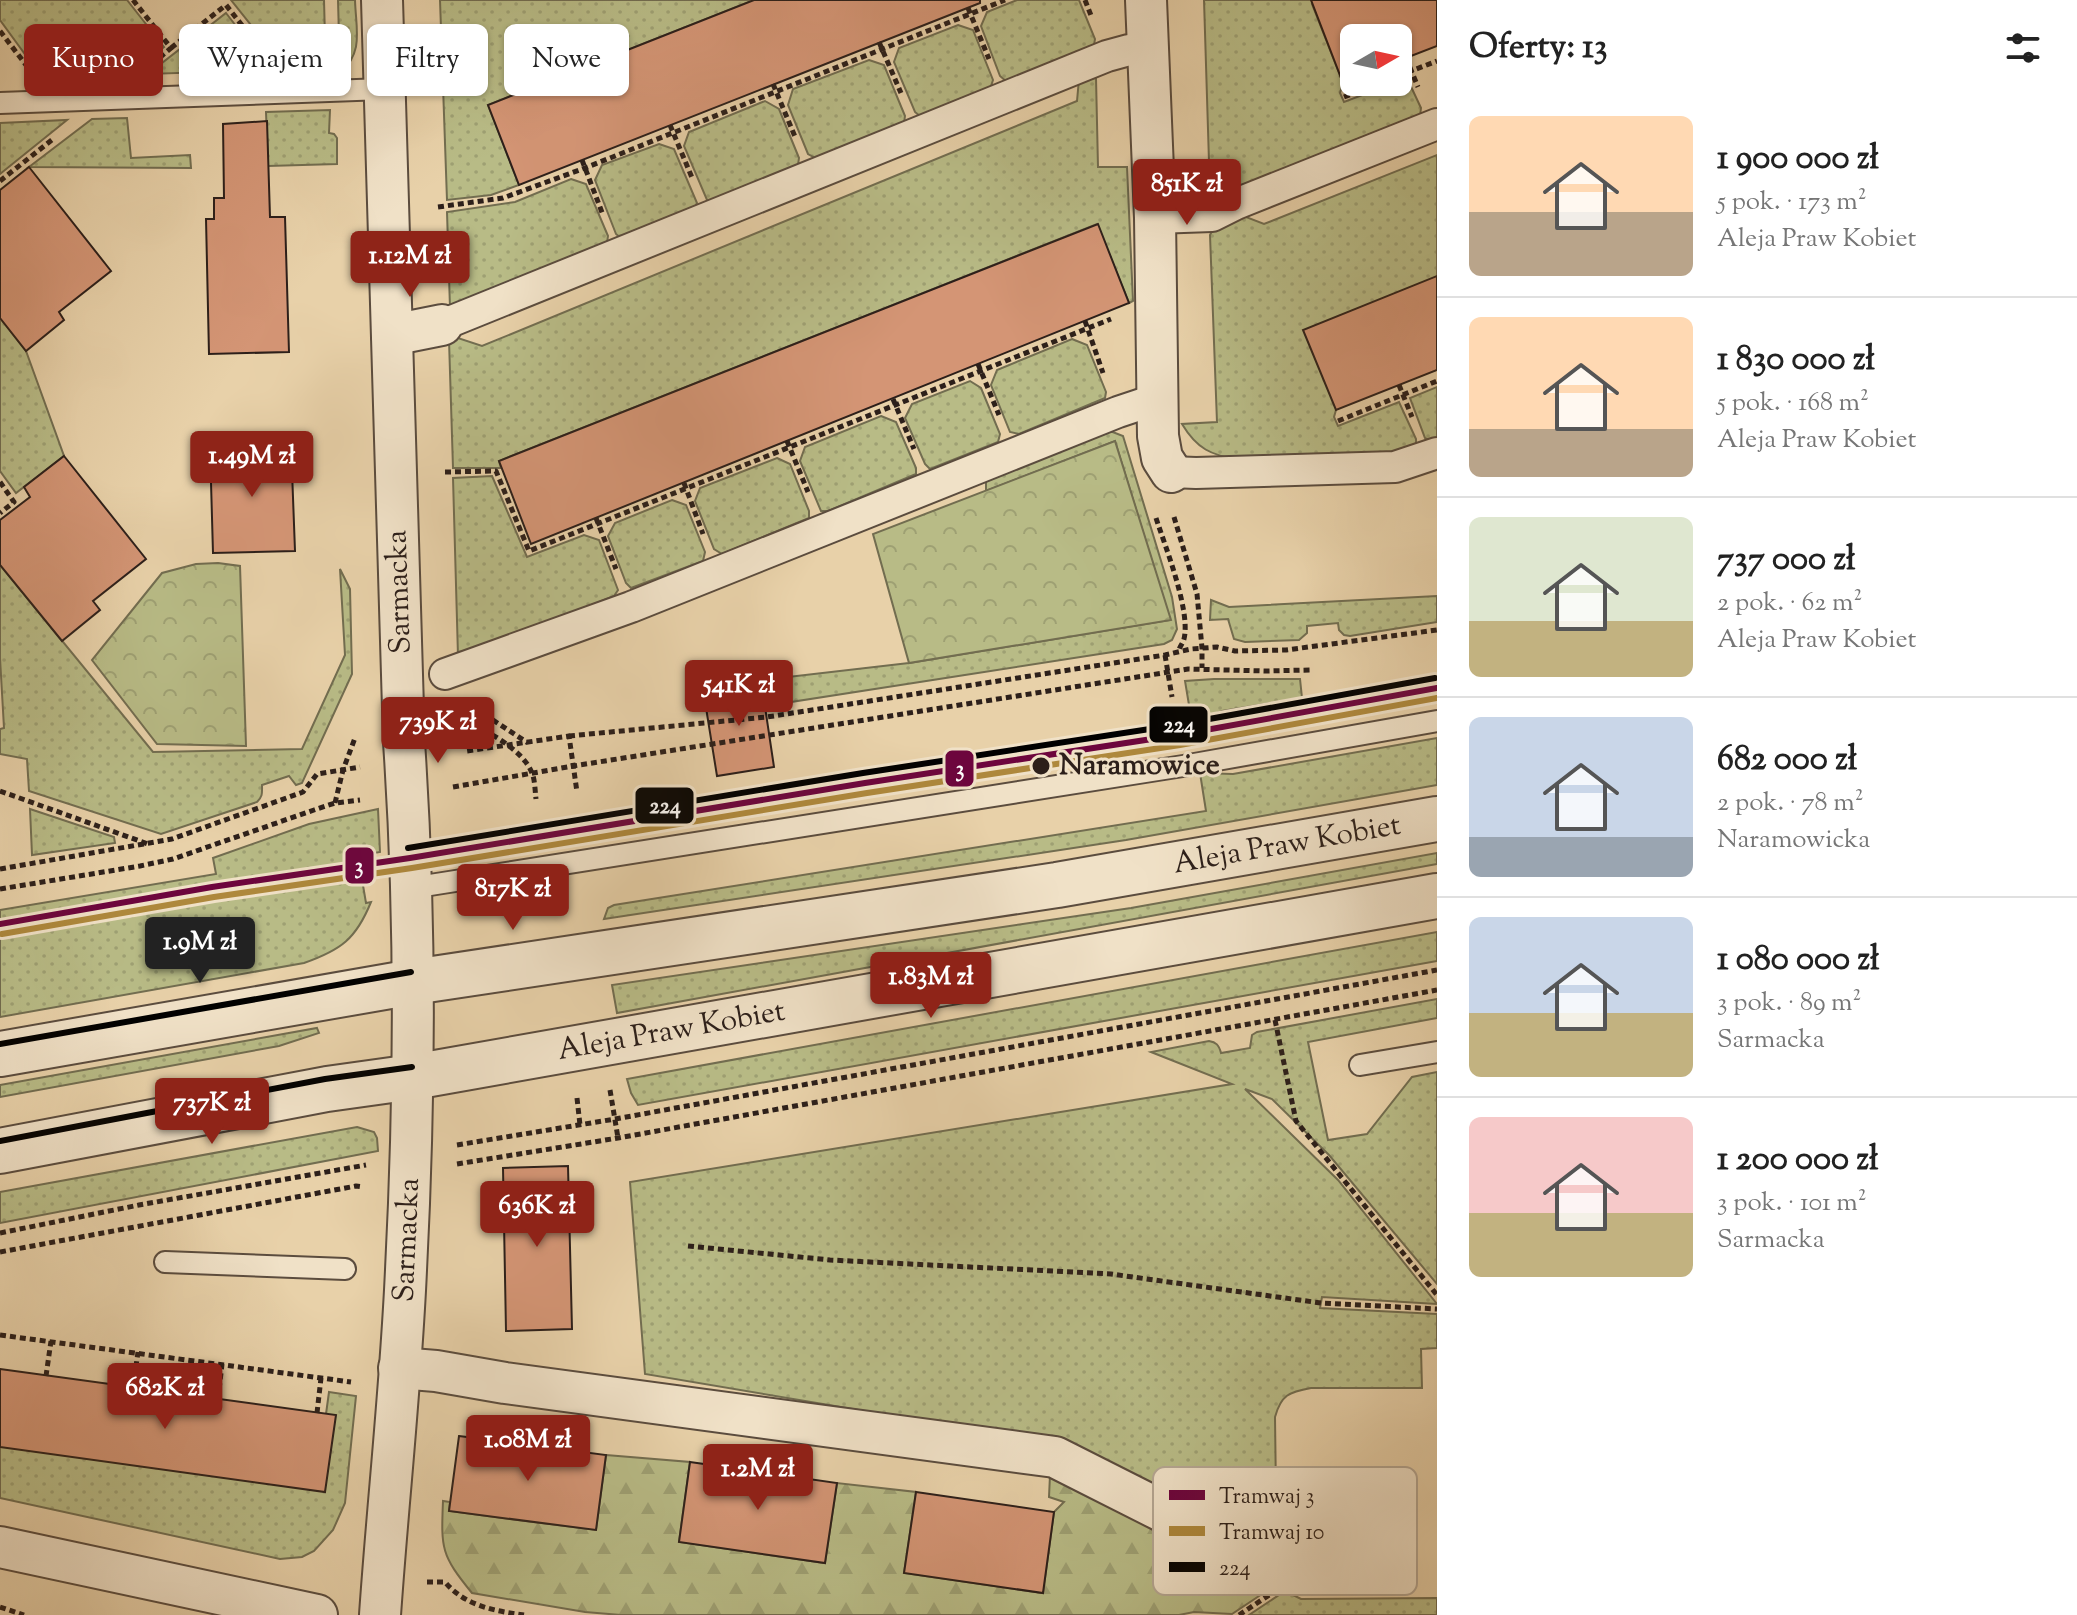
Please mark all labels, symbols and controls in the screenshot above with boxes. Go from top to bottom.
chip: Kupno [24,24,163,96]
chip: Wynajem [179,24,351,96]
chip: Filtry [367,24,488,96]
chip: Nowe [504,24,629,96]
north arrow [1340,24,1412,96]
map controls [1340,24,1412,96]
text: Oferty: 13 [1469,24,1608,73]
icon: filters [2001,26,2045,70]
text: 1 900 000 zł [1717,135,1879,184]
icon: home [1533,148,1629,244]
pin: 851K zł [1113,159,1261,227]
text: 851K zł [1151,166,1223,203]
text: 5 pok. · 173 m² [1717,184,1866,221]
text: Aleja Praw Kobiet [1717,221,1916,258]
pin: 1.12M zł [327,231,493,299]
text: 1.12M zł [369,238,451,275]
text: 1 830 000 zł [1717,336,1875,385]
icon: home [1533,349,1629,445]
text: 5 pok. · 168 m² [1717,385,1869,422]
text: Aleja Praw Kobiet [1717,422,1916,459]
pin: 1.49M zł [169,431,335,499]
text: 1.49M zł [208,438,296,475]
street label: Sarmacka [376,529,424,655]
text: 737 000 zł [1717,536,1856,585]
icon: home [1533,549,1629,645]
text: 2 pok. · 62 m² [1717,585,1862,622]
text: Aleja Praw Kobiet [1717,622,1916,659]
pin: 541K zł [665,660,813,728]
text: 541K zł [703,667,775,704]
pin: 739K zł [364,697,512,765]
text: 739K zł [399,704,477,741]
line badge: 224 [1148,705,1209,744]
text: 224 [1163,711,1195,743]
text: 682 000 zł [1717,736,1857,785]
place label: Naramowice [1059,745,1220,788]
line badge: 3 [944,749,975,788]
icon: home [1533,749,1629,845]
text: 3 [956,755,965,787]
marker: Naramowice [1030,755,1052,777]
text: 2 pok. · 78 m² [1717,785,1863,822]
line badge: 224 [634,786,695,825]
text: 224 [649,792,681,824]
street label: Aleja Praw Kobiet [1170,804,1404,886]
text: Naramowicka [1717,822,1870,859]
line badge: 3 [344,846,375,885]
text: 3 [355,852,364,884]
pin: 817K zł [439,864,587,932]
text: 817K zł [475,871,551,908]
pin: 1.9M zł [126,917,274,985]
text: 1.9M zł [163,924,237,961]
text: 1 080 000 zł [1717,936,1880,985]
icon: home [1533,949,1629,1045]
pin: 1.83M zł [848,952,1014,1020]
text: 1.83M zł [888,959,974,996]
text: 3 pok. · 89 m² [1717,985,1861,1022]
street label: Aleja Praw Kobiet [554,990,788,1073]
text: Sarmacka [1717,1022,1825,1059]
pin: 737K zł [138,1078,286,1146]
text: 737K zł [173,1085,251,1122]
text: 1 200 000 zł [1717,1136,1878,1185]
icon: home [1533,1149,1629,1245]
street label: Sarmacka [383,1177,431,1303]
pin: 636K zł [463,1181,611,1249]
text: 3 pok. · 101 m² [1717,1185,1867,1222]
text: 636K zł [498,1188,576,1225]
text: Sarmacka [1717,1222,1825,1259]
pin: 682K zł [91,1363,239,1431]
text: 682K zł [125,1370,205,1407]
pin: 1.08M zł [445,1415,611,1483]
text: 1.08M zł [484,1422,572,1459]
pin: 1.2M zł [684,1444,832,1512]
text: 1.2M zł [721,1451,795,1488]
legend [1153,1467,1417,1595]
text: Tramwaj 3 [1219,1482,1315,1514]
text: Tramwaj 10 [1219,1518,1325,1550]
text: 224 [1219,1554,1251,1586]

